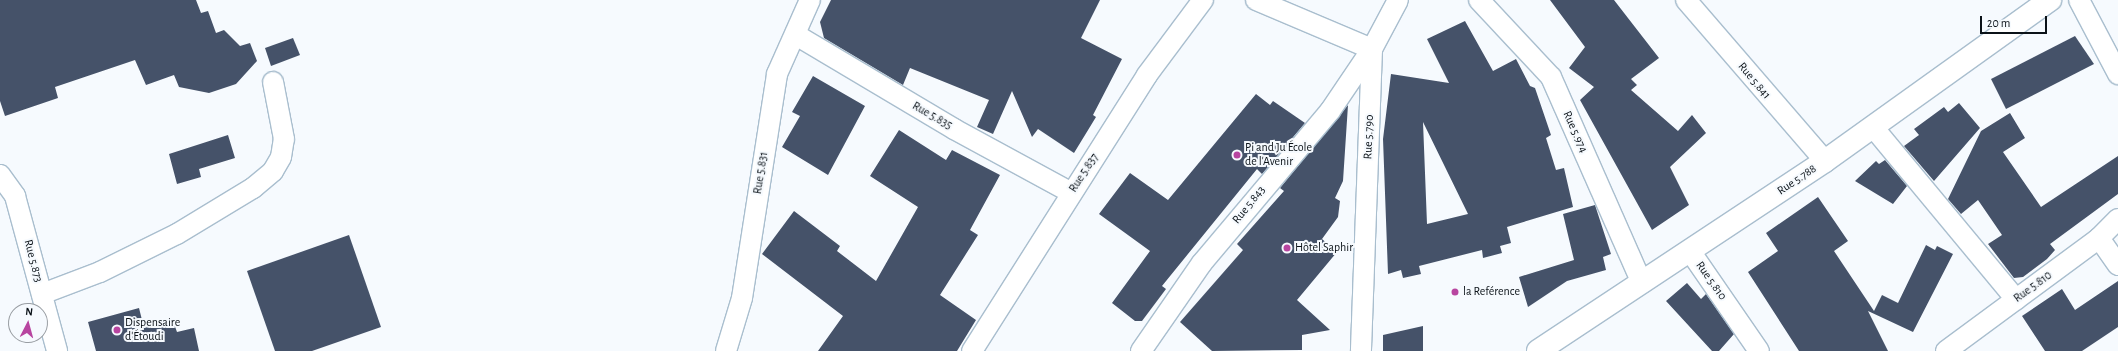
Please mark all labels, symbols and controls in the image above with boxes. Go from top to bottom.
scale bar [1982,8,2049,34]
text: 20 m [1987,17,2010,29]
street label: Rue 5.841 [1735,60,1773,102]
street label: Rue 5.835 [910,99,954,133]
street label: Rue 5.974 [1559,109,1591,155]
street label: Rue 5.790 [1361,114,1377,160]
place label: Pi and Ju École de l'Avenir [1245,141,1312,169]
marker: Pi and Ju École de l'Avenir [1232,150,1242,160]
street label: Rue 5.831 [751,151,771,195]
street label: Rue 5.837 [1066,151,1102,195]
street label: Rue 5.788 [1775,162,1819,198]
street label: Rue 5.843 [1229,183,1269,227]
street label: Rue 5.873 [20,238,46,284]
place label: Hôtel Saphir [1295,241,1353,255]
marker: Hôtel Saphir [1282,243,1292,253]
street label: Rue 5.810 [1692,259,1730,303]
street label: Rue 5.810 [2011,268,2055,306]
place label: la Reférence [1463,285,1520,299]
marker: la Reférence [1450,287,1460,297]
north arrow [8,303,48,343]
text: N [25,306,34,317]
place label: Dispensaire d'Étoudi [125,316,180,344]
marker: Dispensaire d'Étoudi [112,325,122,335]

